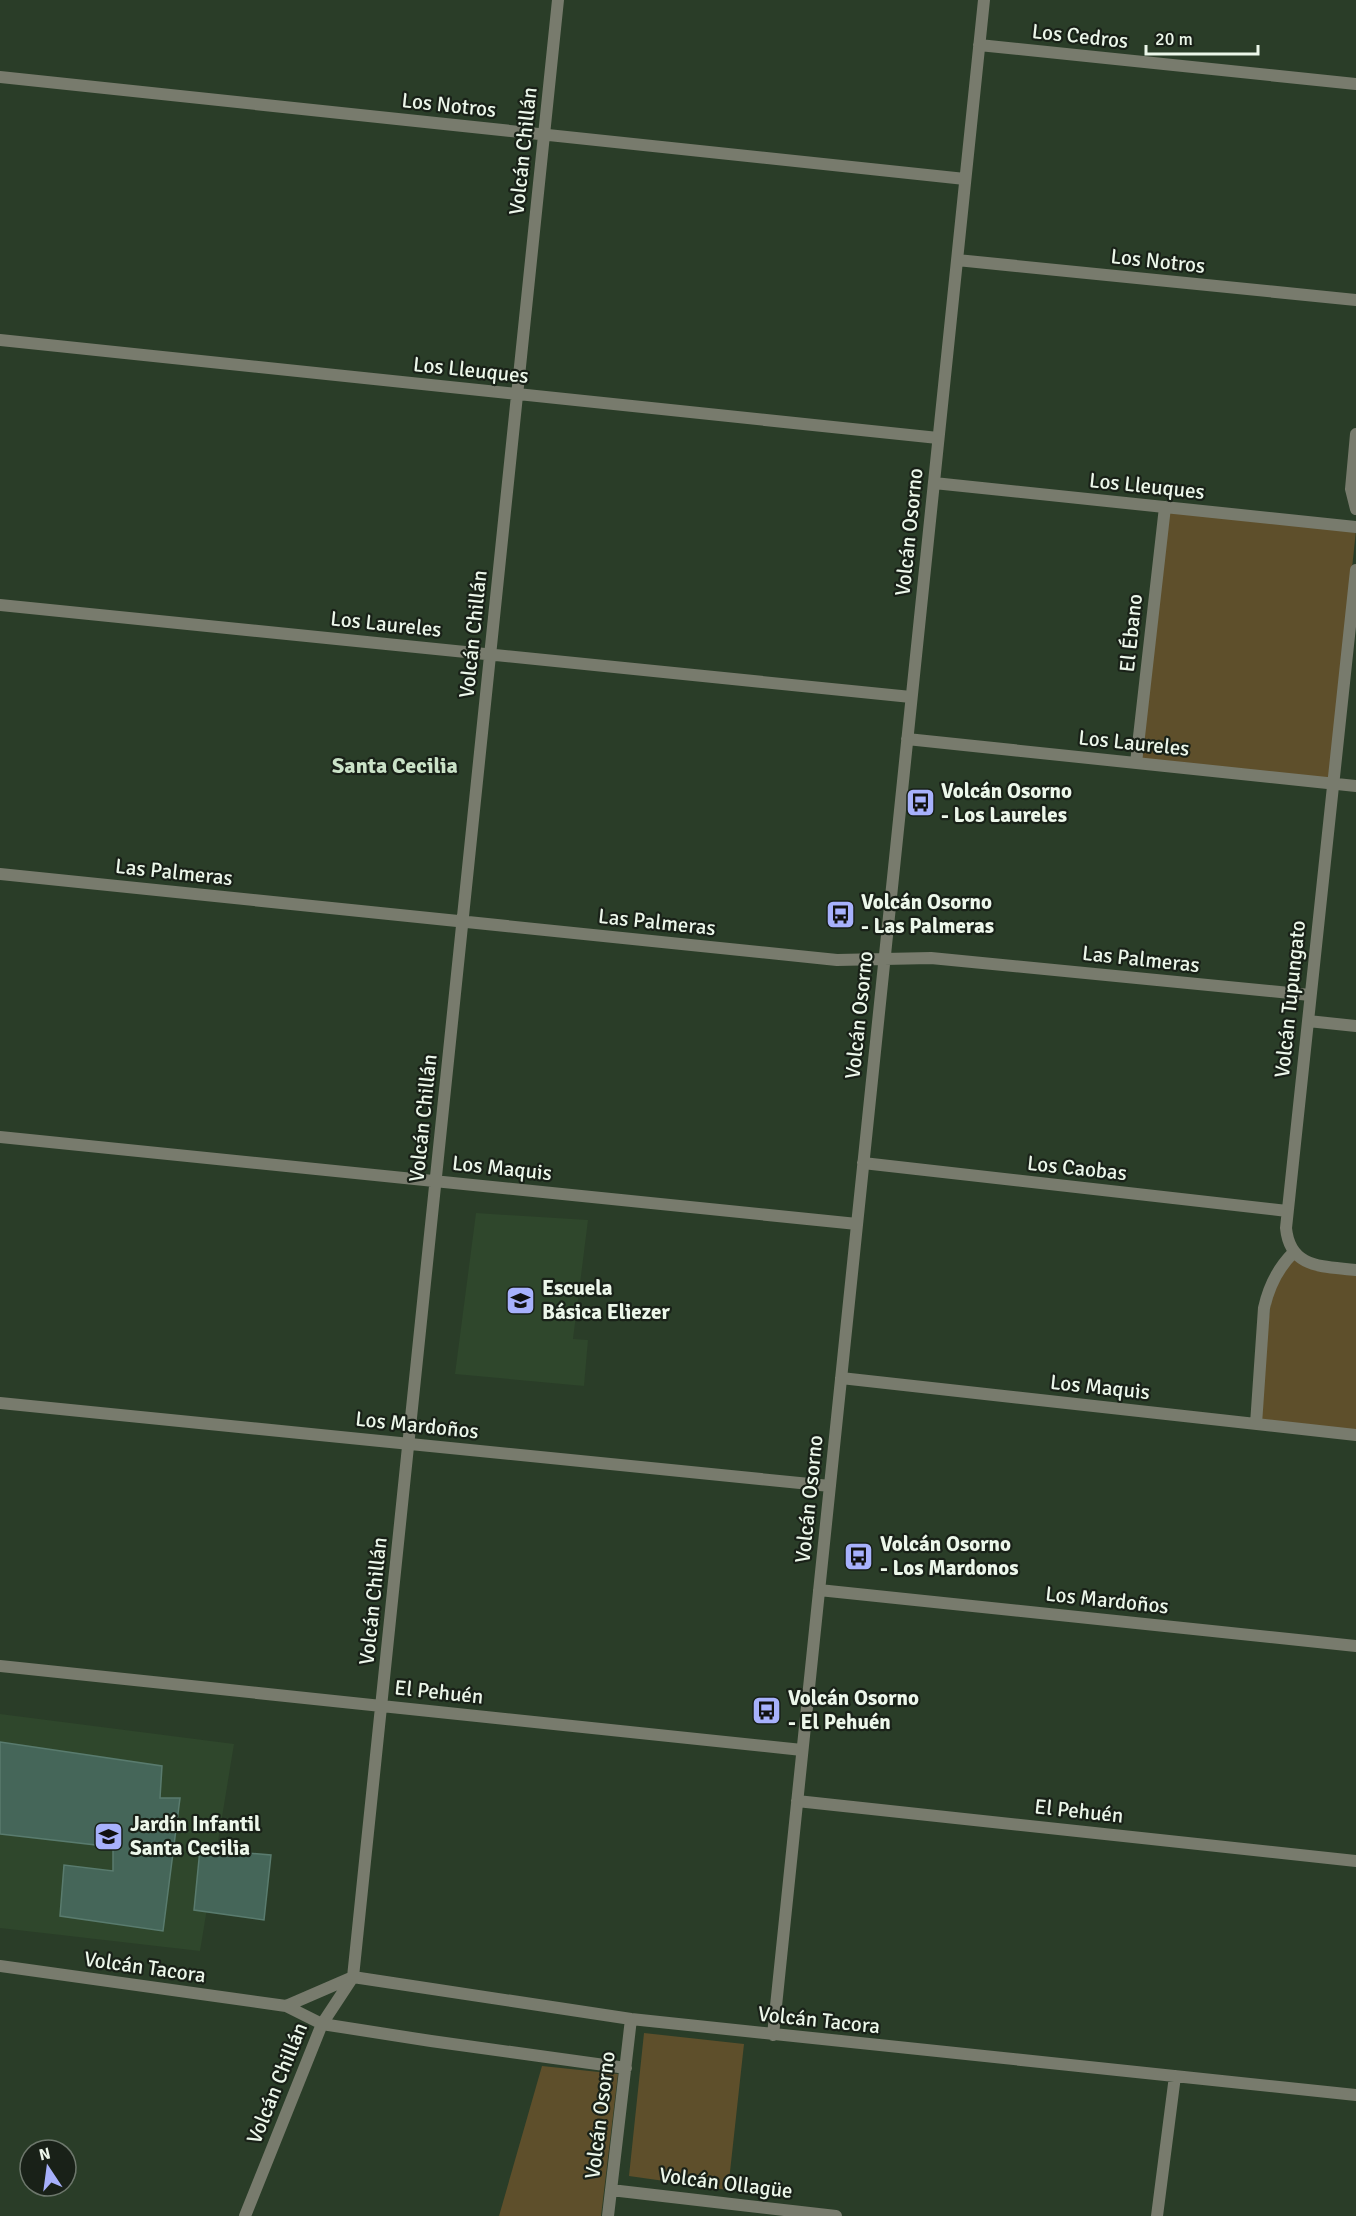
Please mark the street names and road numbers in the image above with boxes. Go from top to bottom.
street label: Los Cedros [1031,18,1129,54]
street label: Volcán Chillán [503,86,543,216]
street label: Los Notros [400,87,498,123]
street label: Los Notros [1109,243,1207,279]
street label: Los Lleuques [412,351,530,389]
street label: Volcán Osorno [889,467,929,597]
street label: Los Lleuques [1088,467,1206,505]
street label: Volcán Chillán [453,569,493,699]
street label: El Ébano [1114,593,1148,673]
street label: Los Laureles [329,605,443,643]
street label: Los Laureles [1077,724,1191,762]
street label: Las Palmeras [114,853,234,891]
street label: Las Palmeras [597,903,717,941]
street label: Volcán Tupungato [1269,919,1311,1079]
street label: Las Palmeras [1081,940,1201,978]
street label: Volcán Osorno [839,950,879,1080]
street label: Volcán Chillán [403,1053,443,1183]
street label: Los Maquis [451,1150,553,1186]
street label: Los Caobas [1026,1150,1128,1186]
street label: Los Maquis [1049,1369,1151,1405]
street label: Los Mardoños [354,1406,480,1444]
street label: Volcán Osorno [789,1434,829,1564]
street label: Volcán Chillán [353,1536,393,1666]
street label: Los Mardoños [1044,1581,1170,1619]
street label: El Pehuén [393,1674,485,1710]
street label: El Pehuén [1033,1793,1125,1829]
street label: Volcán Tacora [82,1946,208,1988]
street label: Volcán Tacora [757,2001,881,2039]
street label: Volcán Chillán [241,2019,313,2147]
street label: Volcán Osorno [579,2050,621,2180]
street label: Volcán Ollagüe [658,2162,794,2204]

